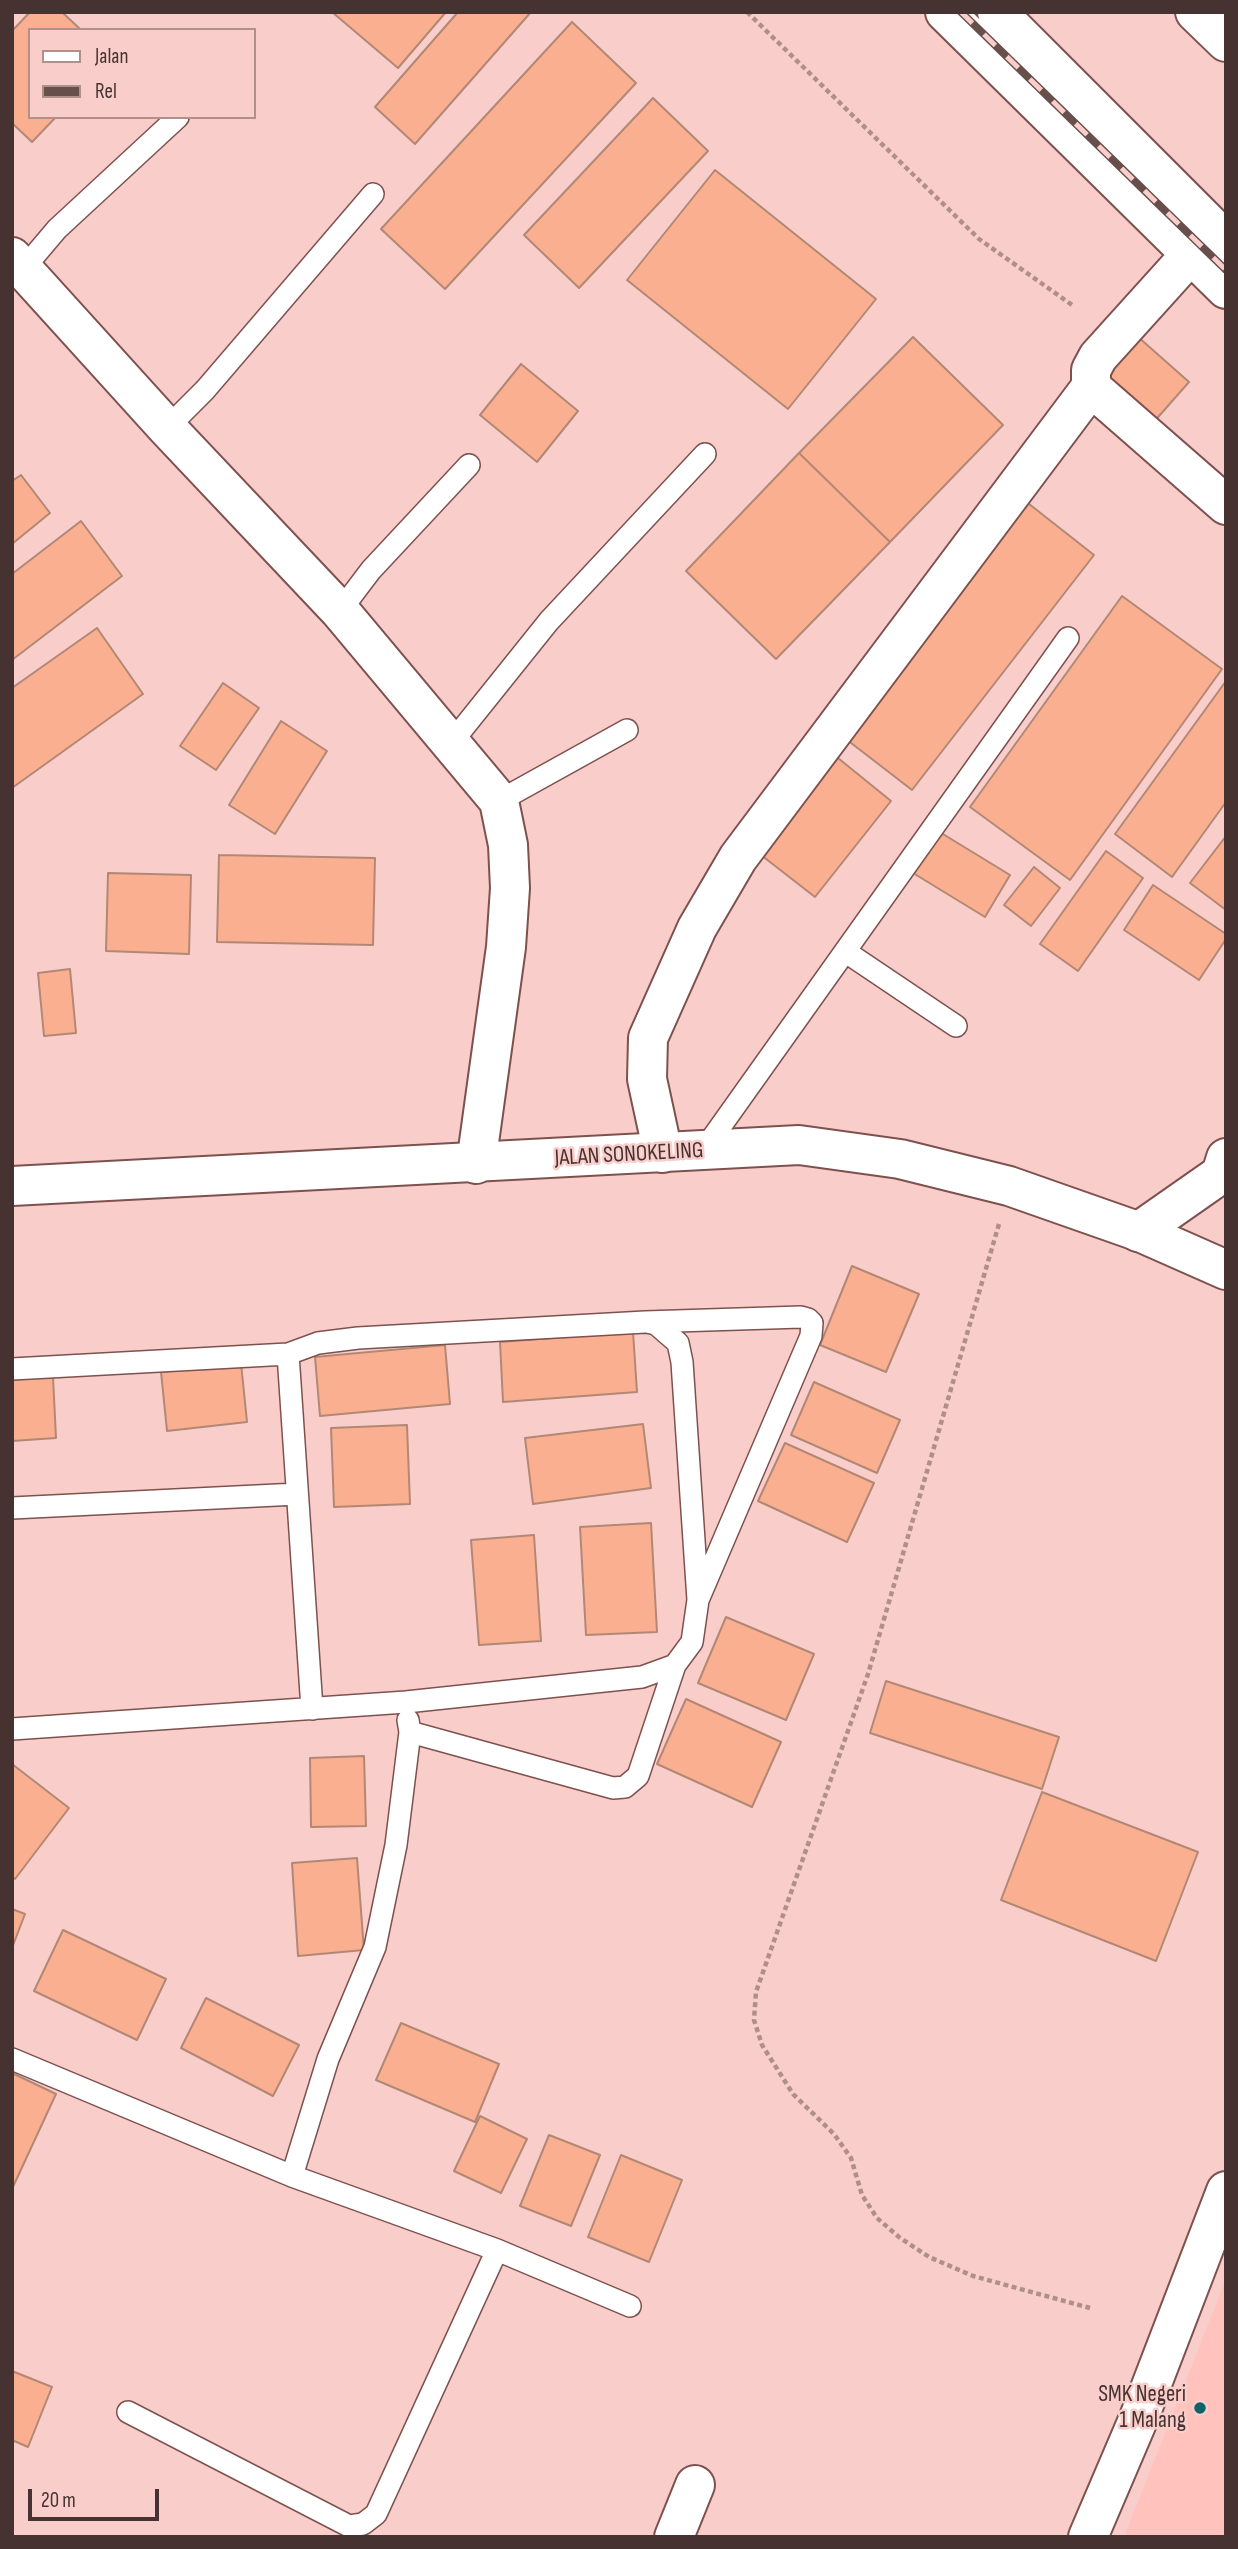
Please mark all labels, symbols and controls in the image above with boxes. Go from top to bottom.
legend [28,28,256,119]
text: Jalan [95,44,128,69]
text: Rel [95,79,117,104]
street label: JALAN SONOKELING [554,1137,704,1173]
place label: SMK Negeri 1 Malang [1098,2381,1186,2435]
marker: SMK Negeri 1 Malang [1192,2400,1208,2416]
scale bar [32,2476,163,2520]
text: 20 m [41,2488,76,2513]

